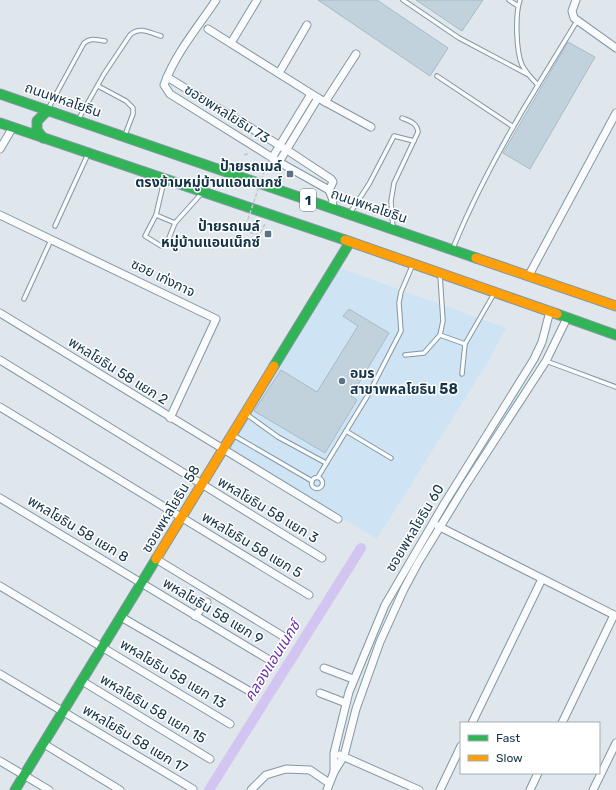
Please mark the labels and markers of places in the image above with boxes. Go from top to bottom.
place label: ป้ายรถเมล์ ตรงข้ามหมู่บ้านแอนเนกซ์ [135,158,282,192]
marker: ป้ายรถเมล์ ตรงข้ามหมู่บ้านแอนเนกซ์ [285,169,295,179]
place label: ป้ายรถเมล์ หมู่บ้านแอนเน็กซ์ [161,218,260,252]
marker: ป้ายรถเมล์ หมู่บ้านแอนเน็กซ์ [263,229,273,239]
place label: อมร สาขาพหลโยธิน 58 [350,365,458,398]
marker: อมร สาขาพหลโยธิน 58 [337,376,347,386]

